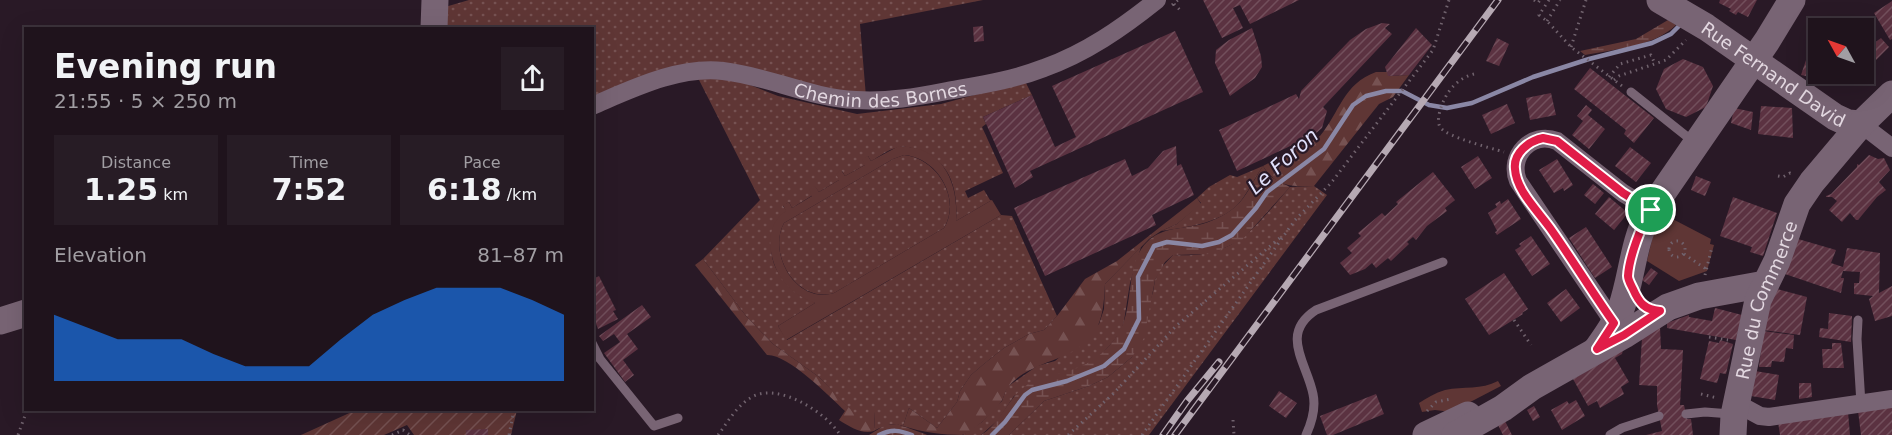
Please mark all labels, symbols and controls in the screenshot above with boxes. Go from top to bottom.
street label: Rue Fernand David [1698,17,1849,131]
north arrow [1808,18,1874,84]
map controls [1808,18,1874,84]
text: Evening run [54,47,277,86]
button: share [501,47,564,110]
street label: Chemin des Bornes [792,77,969,111]
text: 21:55 · 5 × 250 m [54,89,237,113]
water label: Le Foron [1243,123,1323,199]
text: Distance [101,153,171,172]
text: Time [289,153,329,172]
text: Pace [463,153,501,172]
text: 1.25 [84,172,158,207]
text: 7:52 [272,172,346,207]
text: 6:18 [427,172,502,207]
pin [1625,184,1676,235]
text: km [158,185,188,204]
text: /km [502,185,537,204]
icon: arrive [1634,193,1667,226]
street label: Rue du Commerce [1731,218,1801,381]
text: Elevation [54,243,147,267]
text: 81–87 m [477,243,564,267]

